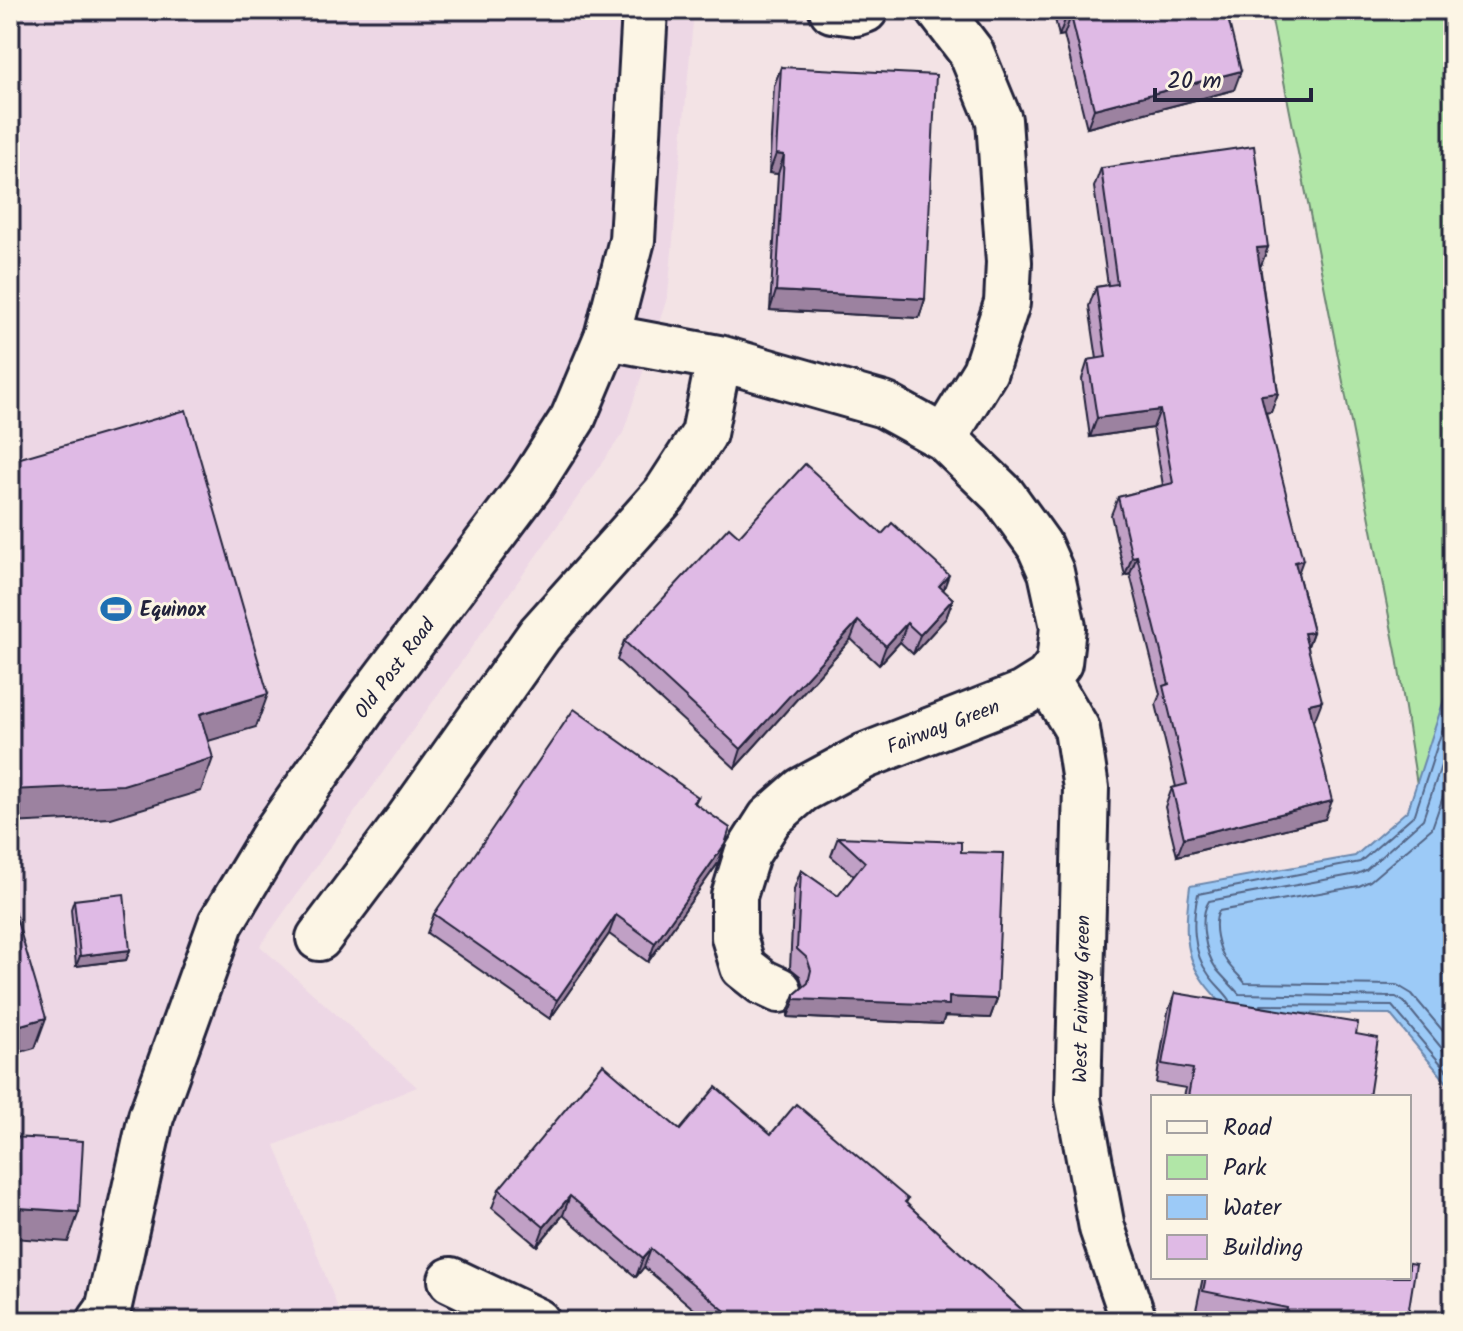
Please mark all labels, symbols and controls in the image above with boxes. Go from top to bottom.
scale bar [1155,52,1311,102]
text: 20 m [1167,62,1222,101]
sports icon: Equinox [99,592,133,626]
place label: Equinox [140,595,207,627]
street label: Old Post Road [347,611,445,727]
street label: Fairway Green [882,692,1005,764]
street label: West Fairway Green [1066,915,1100,1083]
legend [1151,1095,1411,1279]
text: Road [1223,1109,1272,1148]
text: Park [1223,1149,1267,1188]
text: Water [1223,1189,1283,1228]
text: Building [1223,1229,1303,1268]

